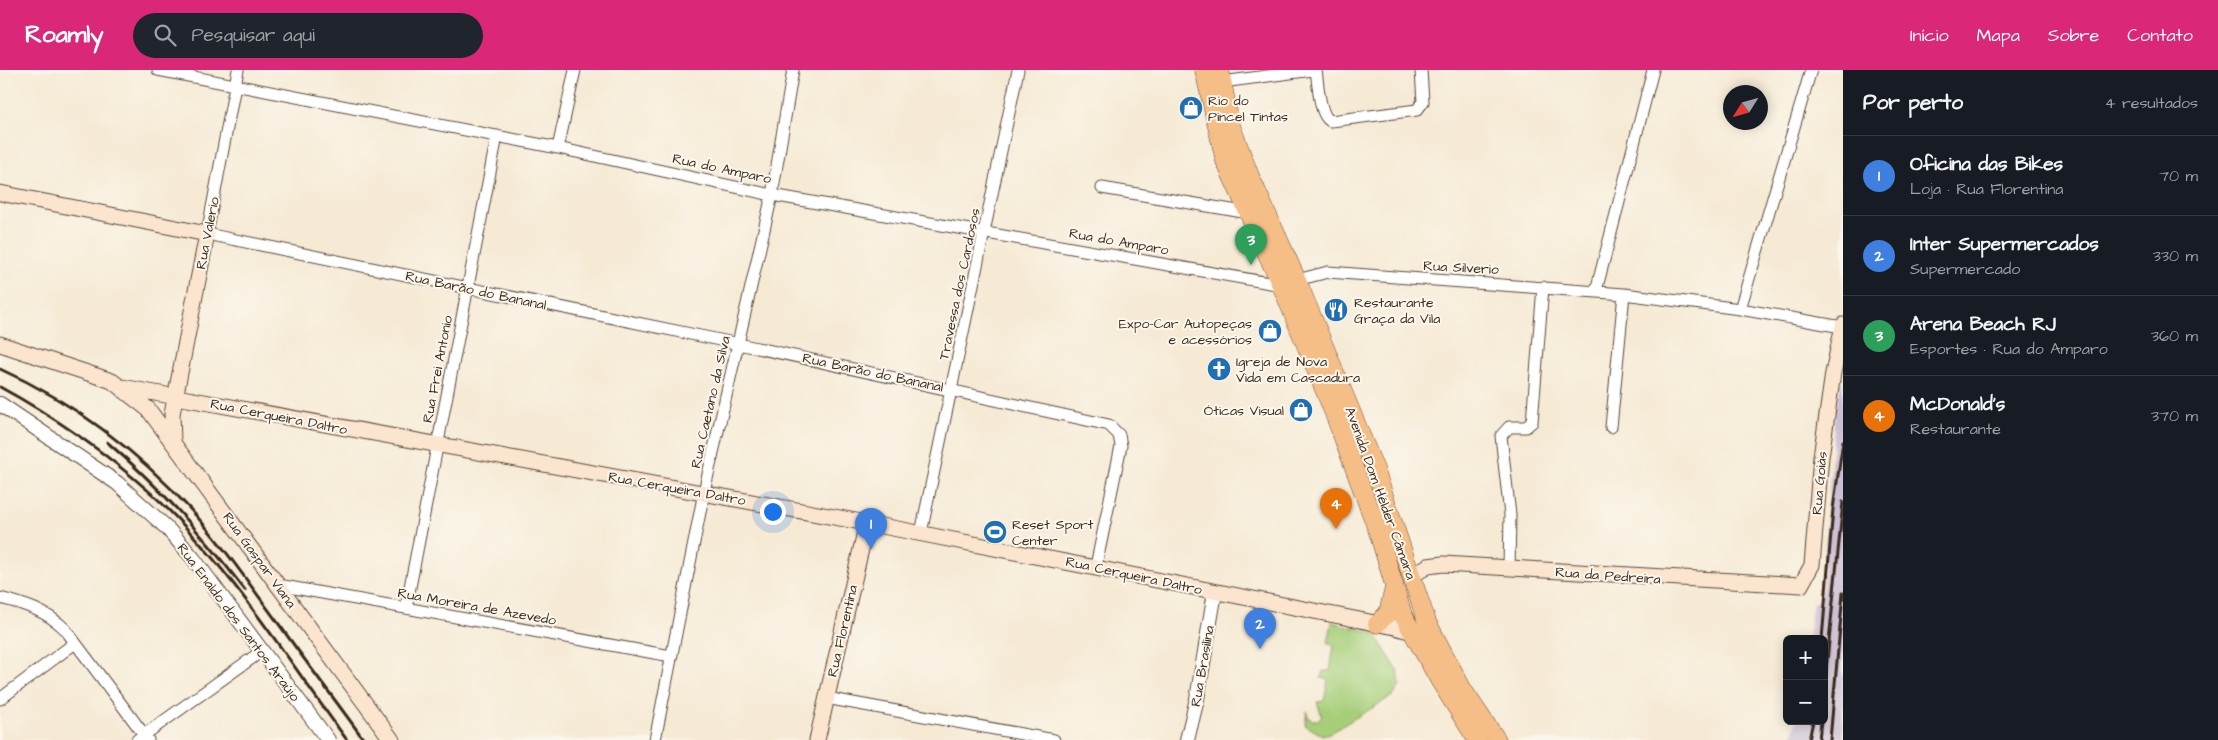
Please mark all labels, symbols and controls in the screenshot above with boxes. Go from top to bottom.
search box [133,13,483,58]
text: Roamly [25,18,103,52]
icon: search [151,21,179,49]
text: Pesquisar aqui [191,22,315,49]
text: Início [1910,23,1949,48]
text: Mapa [1977,23,2020,48]
text: Sobre [2048,23,2099,48]
text: Contato [2127,23,2193,48]
north arrow [1723,85,1768,130]
text: Por perto [1863,88,1963,117]
place label: Rio do Pincel Tintas [1208,91,1288,127]
text: 4 resultados [2105,92,2198,114]
shop icon: Rio do Pincel Tintas [1178,95,1204,121]
street label: Rua do Amparo [670,149,773,189]
text: Oficina das Bikes [1910,151,2063,178]
text: 1 [1878,165,1880,187]
text: 70 m [2159,165,2198,187]
text: Loja · Rua Florentina [1910,178,2063,200]
street label: Rua Valerio [191,195,225,271]
street label: Travessa dos Cardosos [934,207,986,362]
street label: Rua do Amparo [1067,223,1170,261]
pin: 3 [1235,224,1267,265]
text: Inter Supermercados [1910,231,2099,258]
text: 2 [1874,245,1884,267]
text: 330 m [2153,245,2198,267]
street label: Rua Silverio [1423,256,1499,280]
text: Supermercado [1910,258,2020,280]
street label: Rua Barão do Bananal [404,266,548,316]
place label: Restaurante Graça da Vila [1354,293,1440,329]
restaurant icon: Restaurante Graça da Vila [1323,297,1349,323]
text: Arena Beach RJ [1910,311,2056,338]
street label: Rua Frei Antonio [418,314,458,425]
place label: Expo-Car Autopeças e acessórios [1119,314,1252,350]
shop icon: Expo-Car Autopeças e acessórios [1257,318,1283,344]
text: 3 [1875,325,1883,347]
text: 360 m [2151,325,2198,347]
street label: Rua Caetano da Silva [686,334,736,470]
text: Esportes · Rua do Amparo [1910,338,2108,360]
street label: Rua Barão do Bananal [801,348,945,398]
place label: Igreja de Nova Vida em Cascadura [1236,352,1360,388]
church icon: Igreja de Nova Vida em Cascadura [1206,356,1232,382]
text: McDonald's [1910,391,2005,418]
street label: Rua Cerqueira Daltro [209,394,349,440]
shop icon: Óticas Visual [1288,397,1314,423]
place label: Óticas Visual [1204,401,1284,421]
street label: Avenida Dom Hélder Câmara [1339,404,1421,583]
text: 4 [1874,405,1884,427]
text: 370 m [2151,405,2198,427]
text: Restaurante [1910,418,2001,440]
street label: Rua Goiás [1807,451,1833,516]
street label: Rua Cerqueira Daltro [607,467,747,511]
pin: 4 [1320,488,1352,529]
your location [760,499,786,525]
pin: 1 [855,508,887,549]
street label: Rua Gaspar Viana [218,509,301,613]
place label: Reset Sport Center [1012,515,1094,551]
sports icon: Reset Sport Center [982,519,1008,545]
street label: Rua Enaldo dos Santos Araújo [172,539,304,706]
street label: Rua Cerqueira Daltro [1064,552,1204,600]
street label: Rua da Pedreira [1555,562,1661,590]
street label: Rua Moreira de Azevedo [396,583,558,631]
street label: Rua Florentina [823,583,863,679]
pin: 2 [1244,608,1276,649]
street label: Rua Brasilina [1186,624,1220,708]
map controls [1783,635,1828,725]
button: + [1783,635,1828,680]
button: − [1783,680,1828,725]

